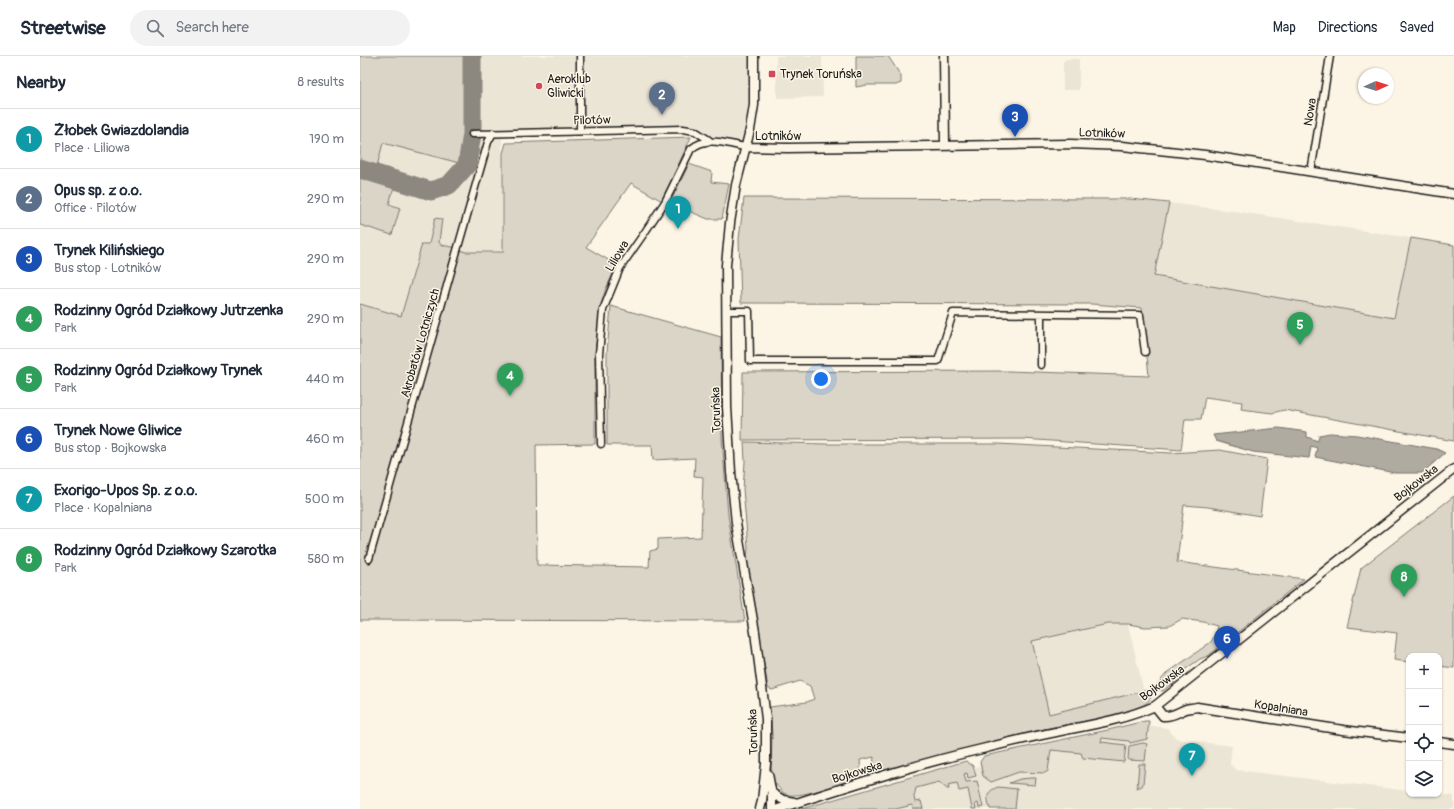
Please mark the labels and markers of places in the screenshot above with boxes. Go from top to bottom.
place label: Trynek Toruńska [780,67,862,82]
marker: Trynek Toruńska [767,69,777,79]
place label: Aeroklub Gliwicki [547,72,591,101]
marker: Aeroklub Gliwicki [534,81,544,91]
pin: 2 [649,82,675,115]
pin: 3 [1002,104,1028,137]
pin: 1 [665,196,691,229]
pin: 5 [1287,312,1313,345]
pin: 4 [497,363,523,396]
pin: 8 [1391,564,1417,597]
pin: 6 [1214,626,1240,659]
pin: 7 [1179,743,1205,776]

